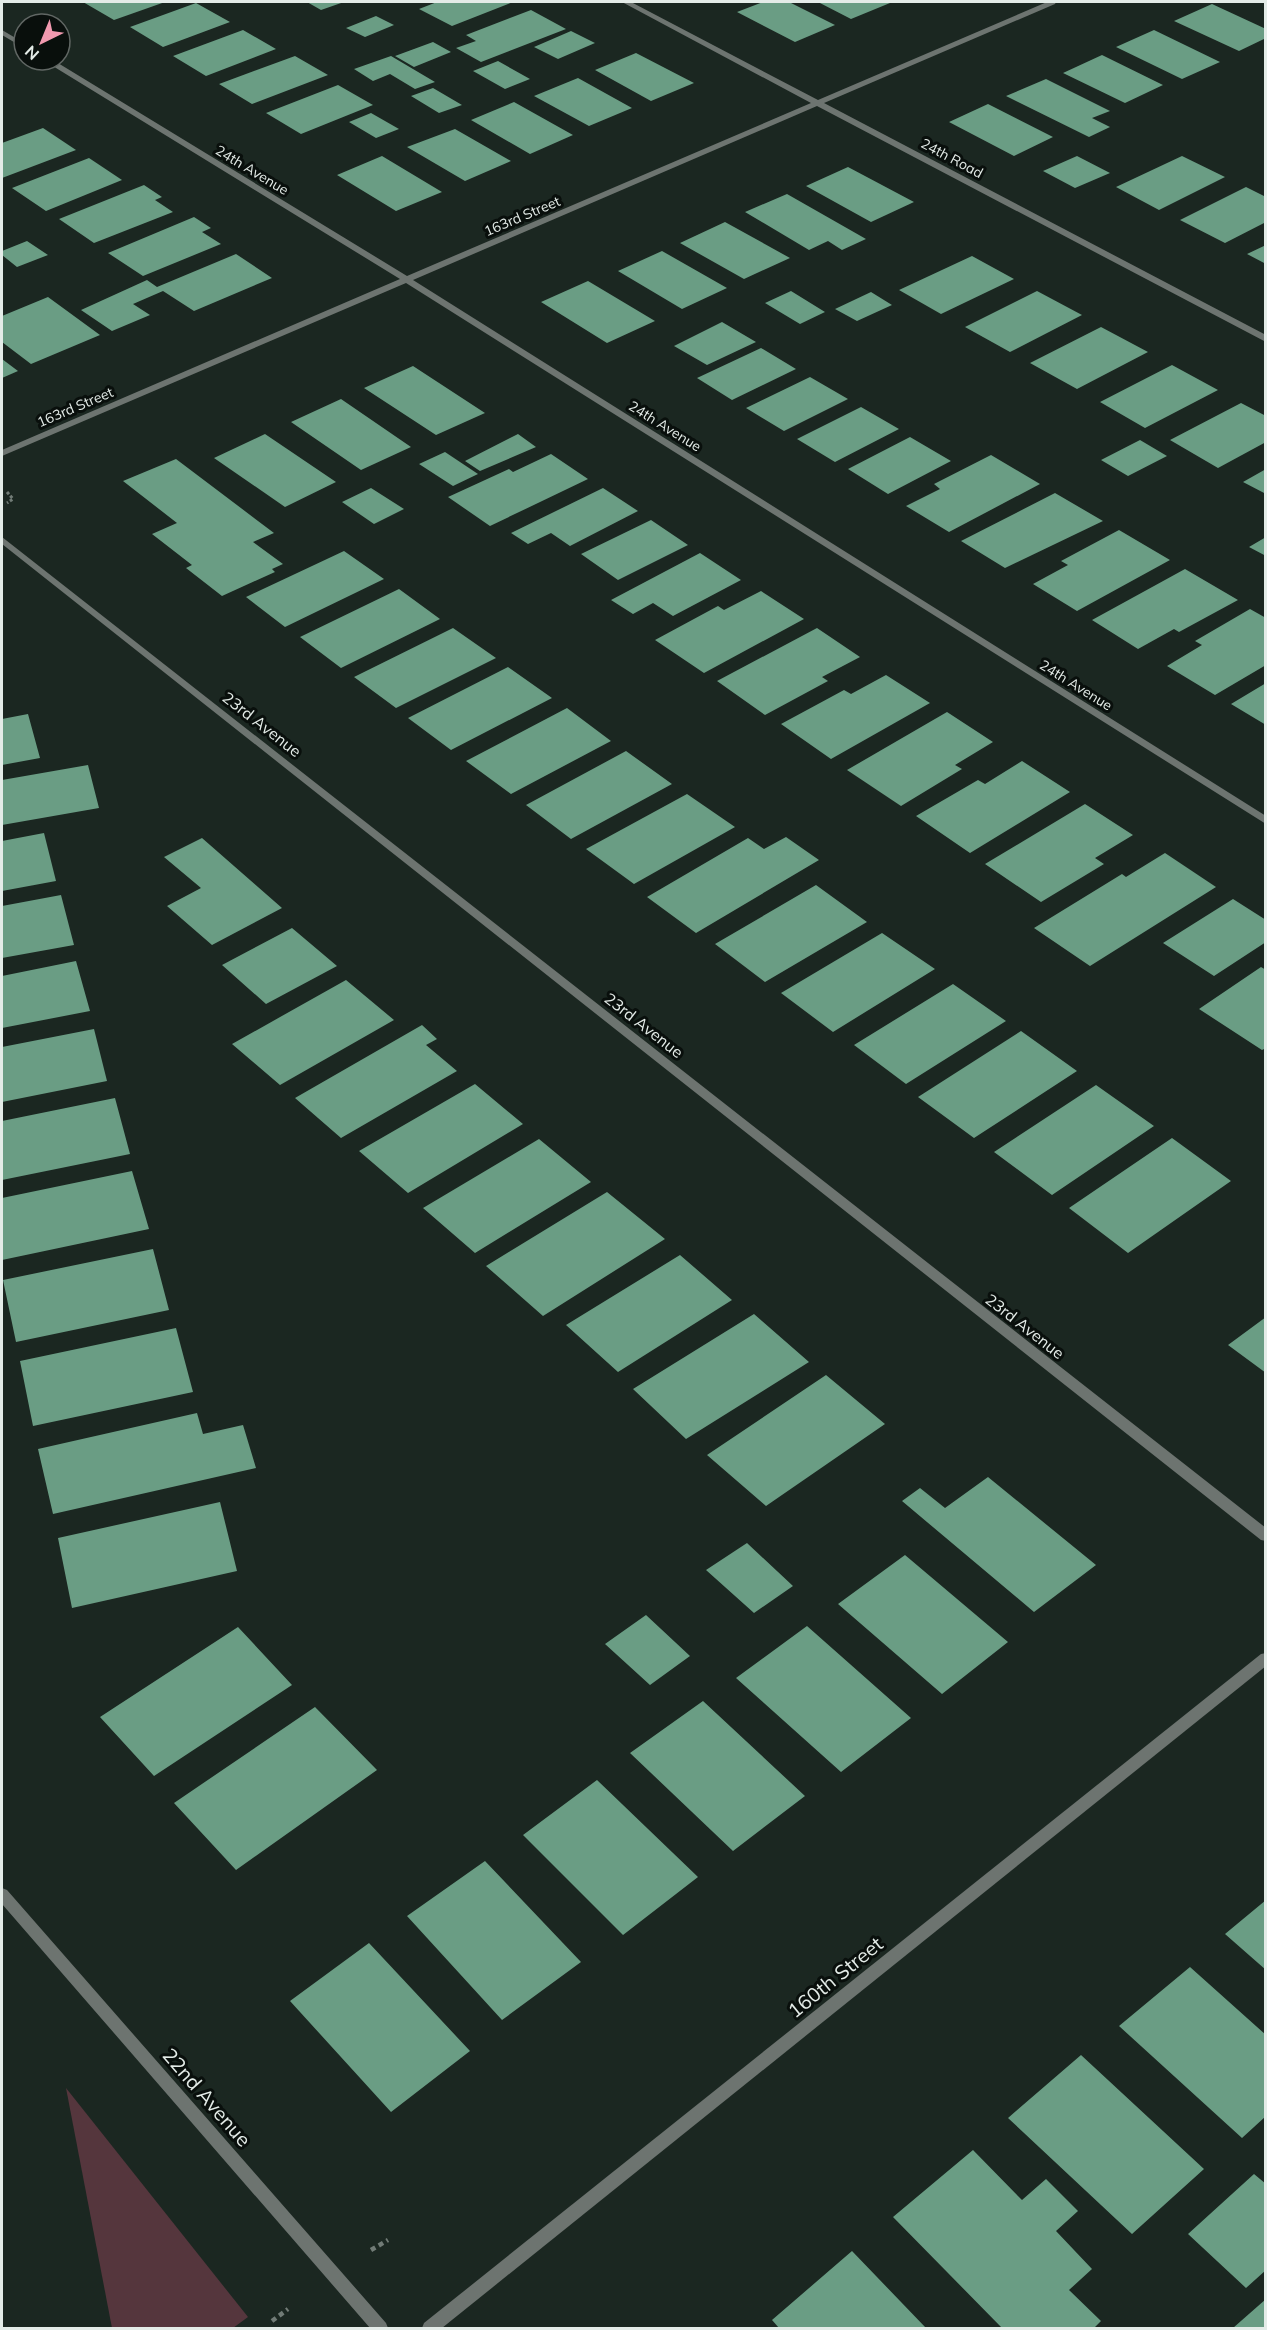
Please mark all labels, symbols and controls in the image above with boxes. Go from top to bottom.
north arrow [12,12,72,72]
text: N [21,42,43,64]
street label: 24th Road [918,134,986,182]
street label: 24th Avenue [212,141,292,199]
street label: 163rd Street [481,192,563,240]
street label: 163rd Street [34,383,116,431]
street label: 24th Avenue [625,397,705,455]
street label: 24th Avenue [1036,656,1116,714]
street label: 23rd Avenue [219,687,305,761]
street label: 23rd Avenue [601,988,687,1062]
street label: 23rd Avenue [982,1289,1068,1363]
street label: 160th Street [782,1931,888,2023]
street label: 22nd Avenue [157,2043,257,2151]

